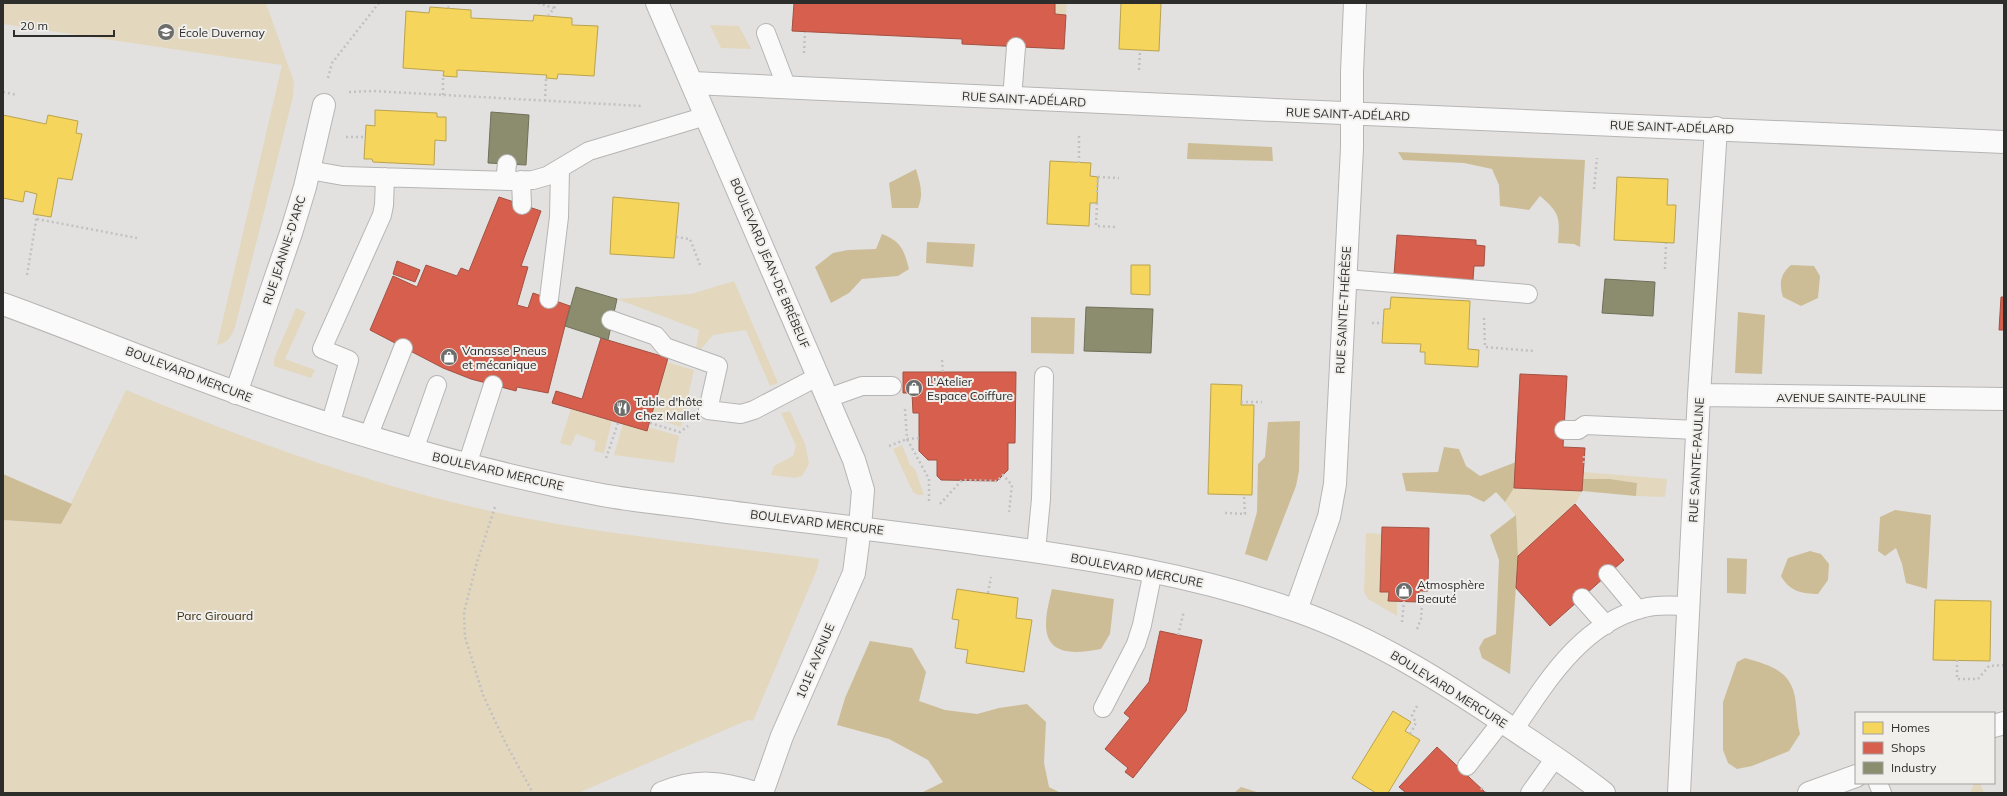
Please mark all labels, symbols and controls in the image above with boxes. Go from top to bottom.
scale bar [14,12,114,38]
text: 20 m [20,18,48,33]
school or university icon: École Duvernay [156,22,176,42]
place label: École Duvernay [179,25,265,40]
street label: RUE SAINT-ADÉLARD [961,88,1087,110]
street label: RUE SAINT-ADÉLARD [1286,104,1410,124]
street label: RUE SAINT-ADÉLARD [1610,117,1734,137]
street label: BOULEVARD JEAN-DE BRÉBEUF [727,175,813,351]
street label: RUE JEANNE-D'ARC [259,194,309,306]
street label: RUE SAINTE-THÉRÈSE [1332,246,1354,374]
street label: BOULEVARD MERCURE [123,343,255,405]
place label: Vanasse Pneus et mécanique [462,343,547,372]
shop icon: Vanasse Pneus et mécanique [439,347,459,367]
place label: L'Atelier Espace Coiffure [927,374,1013,403]
shop icon: L'Atelier Espace Coiffure [904,378,924,398]
street label: AVENUE SAINTE-PAULINE [1776,390,1926,405]
place label: Table d'hôte Chez Mallet [635,394,703,423]
street label: RUE SAINTE-PAULINE [1685,397,1707,523]
restaurant icon: Table d'hôte Chez Mallet [612,398,632,418]
street label: BOULEVARD MERCURE [431,449,565,493]
street label: BOULEVARD MERCURE [749,506,885,538]
street label: BOULEVARD MERCURE [1070,550,1204,590]
place label: Atmosphère Beauté [1417,577,1485,606]
shop icon: Atmosphère Beauté [1394,581,1414,601]
park label: Parc Girouard [177,608,253,623]
street label: 101E AVENUE [792,621,838,701]
street label: BOULEVARD MERCURE [1388,647,1510,731]
legend [1855,712,1995,784]
text: Homes [1891,720,1930,735]
text: Shops [1891,740,1926,755]
text: Industry [1891,760,1937,775]

